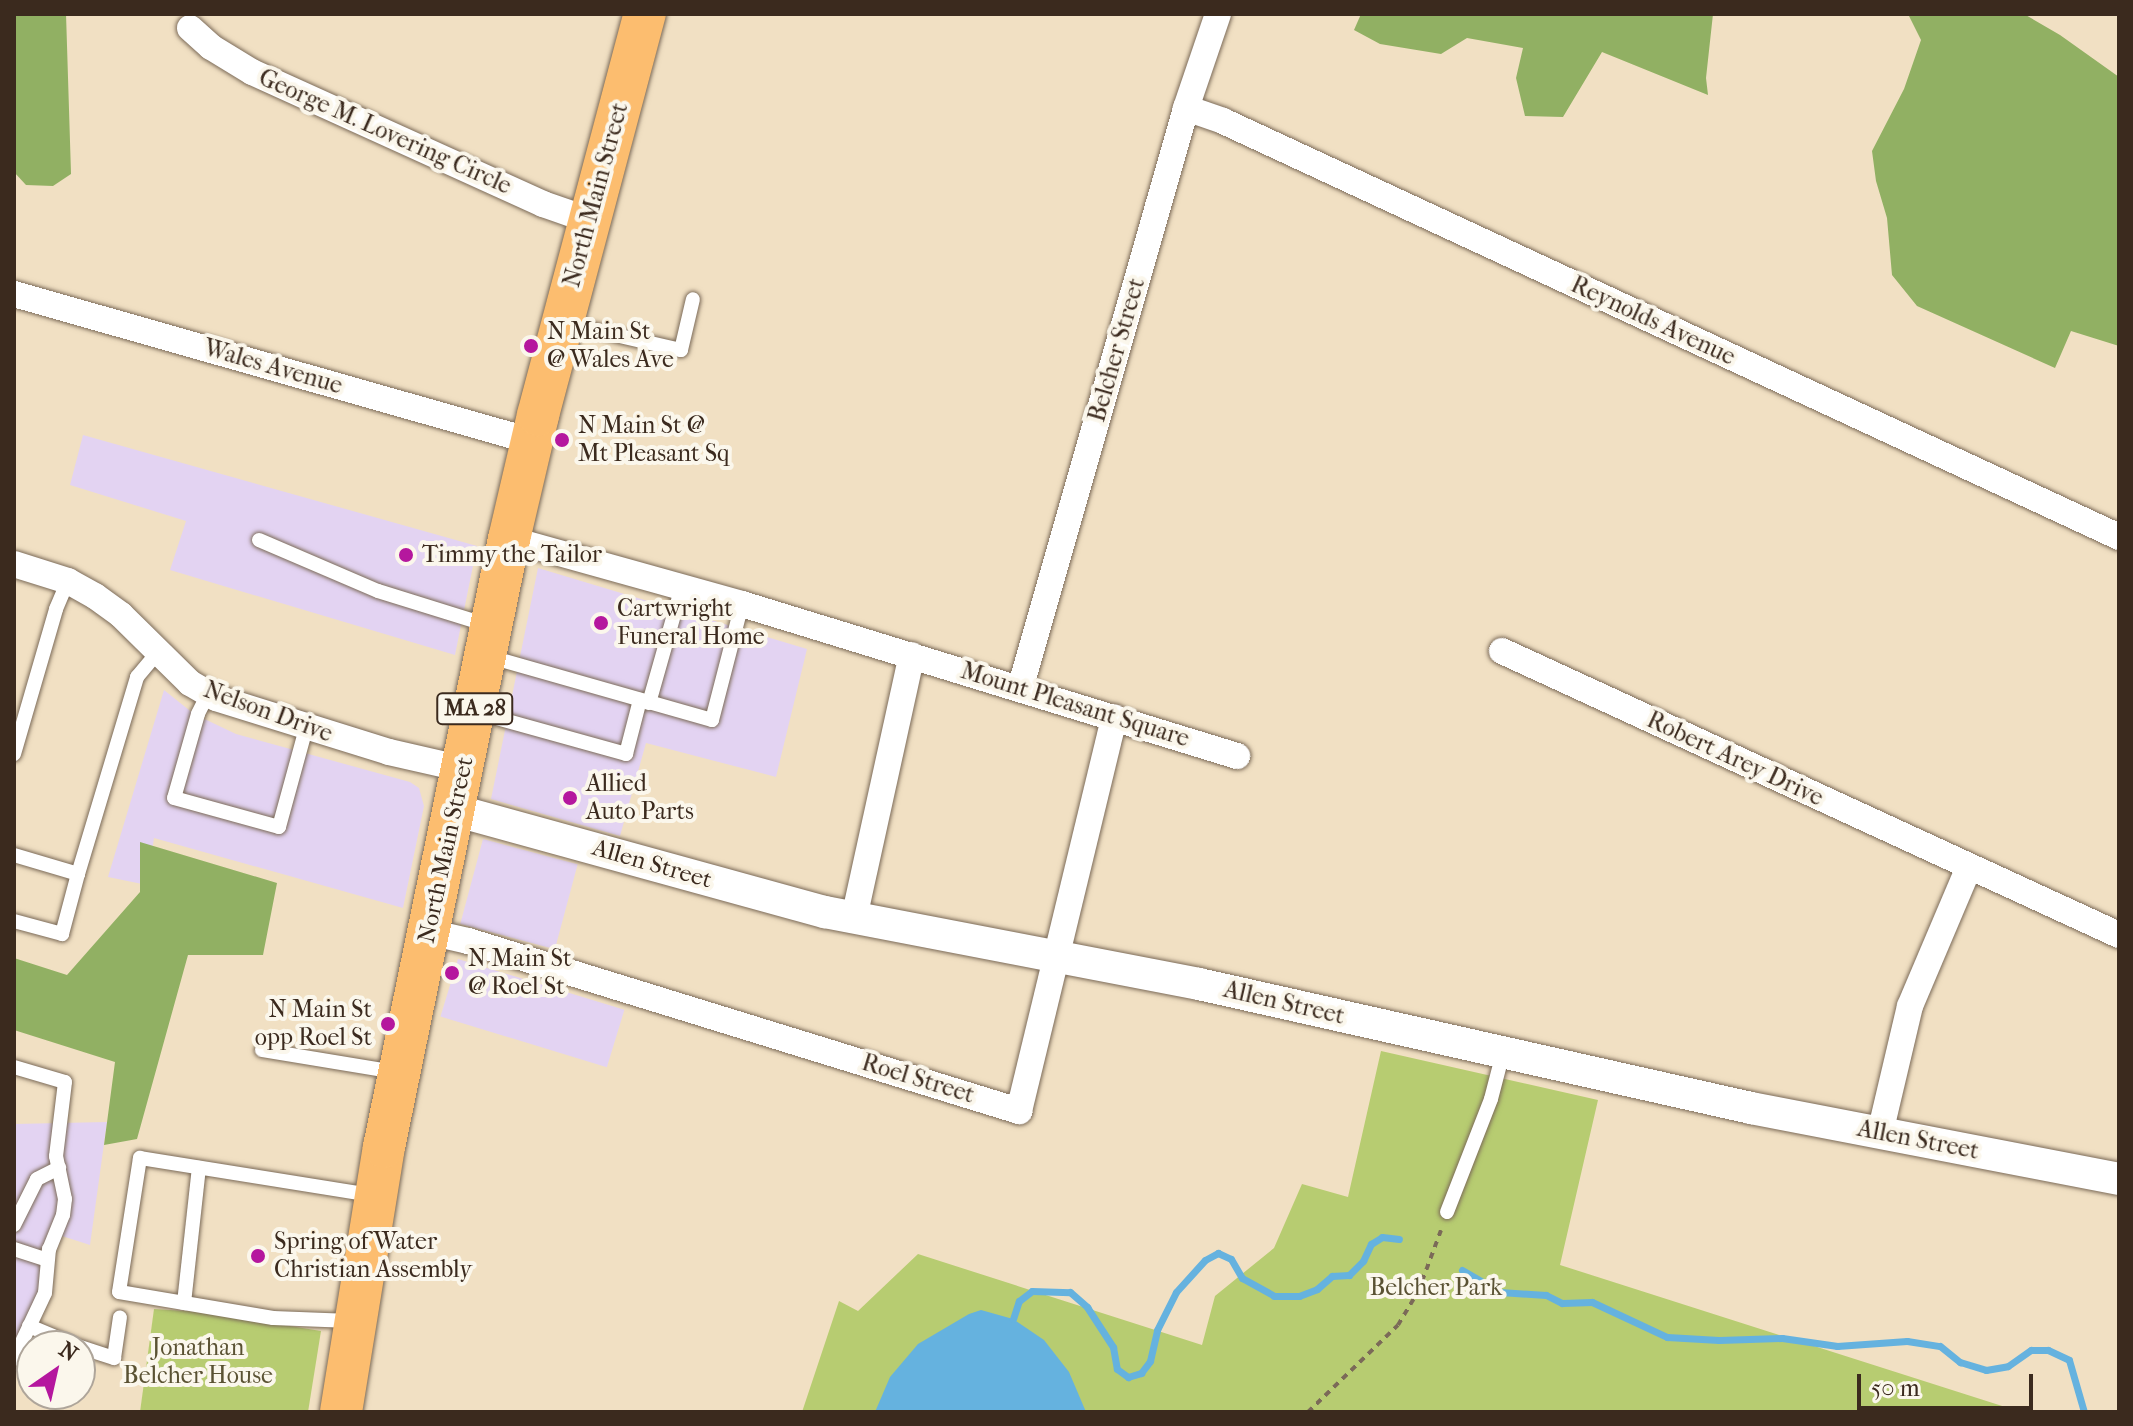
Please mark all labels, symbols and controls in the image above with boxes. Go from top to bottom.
street label: George M. Lovering Circle [254,63,516,201]
street label: North Main Street [558,100,634,290]
street label: Reynolds Avenue [1566,270,1740,372]
street label: Belcher Street [1083,275,1151,425]
place label: N Main St @ Wales Ave [547,318,674,374]
street label: Wales Avenue [200,333,346,401]
marker: N Main St @ Wales Ave [522,337,540,355]
place label: N Main St @ Mt Pleasant Sq [578,412,730,468]
marker: N Main St @ Mt Pleasant Sq [553,431,571,449]
place label: Timmy the Tailor [422,541,602,569]
marker: Timmy the Tailor [397,546,415,564]
place label: Cartwright Funeral Home [617,595,765,651]
marker: Cartwright Funeral Home [592,614,610,632]
street label: Mount Pleasant Square [957,657,1193,753]
street label: Nelson Drive [200,675,336,749]
road number: MA 28 [435,691,515,727]
street label: Robert Arey Drive [1642,706,1828,812]
street label: North Main Street [412,754,480,946]
place label: Allied Auto Parts [586,770,694,826]
marker: Allied Auto Parts [561,789,579,807]
street label: Allen Street [589,833,715,895]
place label: N Main St @ Roel St [468,945,572,1001]
marker: N Main St @ Roel St [443,964,461,982]
street label: Allen Street [1221,975,1347,1031]
place label: N Main St opp Roel St [255,996,372,1052]
marker: N Main St opp Roel St [379,1015,397,1033]
street label: Roel Street [858,1048,978,1110]
street label: Allen Street [1855,1114,1981,1166]
place label: Spring of Water Christian Assembly [274,1228,472,1284]
marker: Spring of Water Christian Assembly [249,1247,267,1265]
park label: Belcher Park [1370,1274,1502,1302]
north arrow [16,1330,96,1410]
park label: Jonathan Belcher House [123,1334,273,1390]
text: N [54,1336,82,1367]
scale bar [1861,1358,2037,1408]
text: 50 m [1871,1374,1920,1402]

